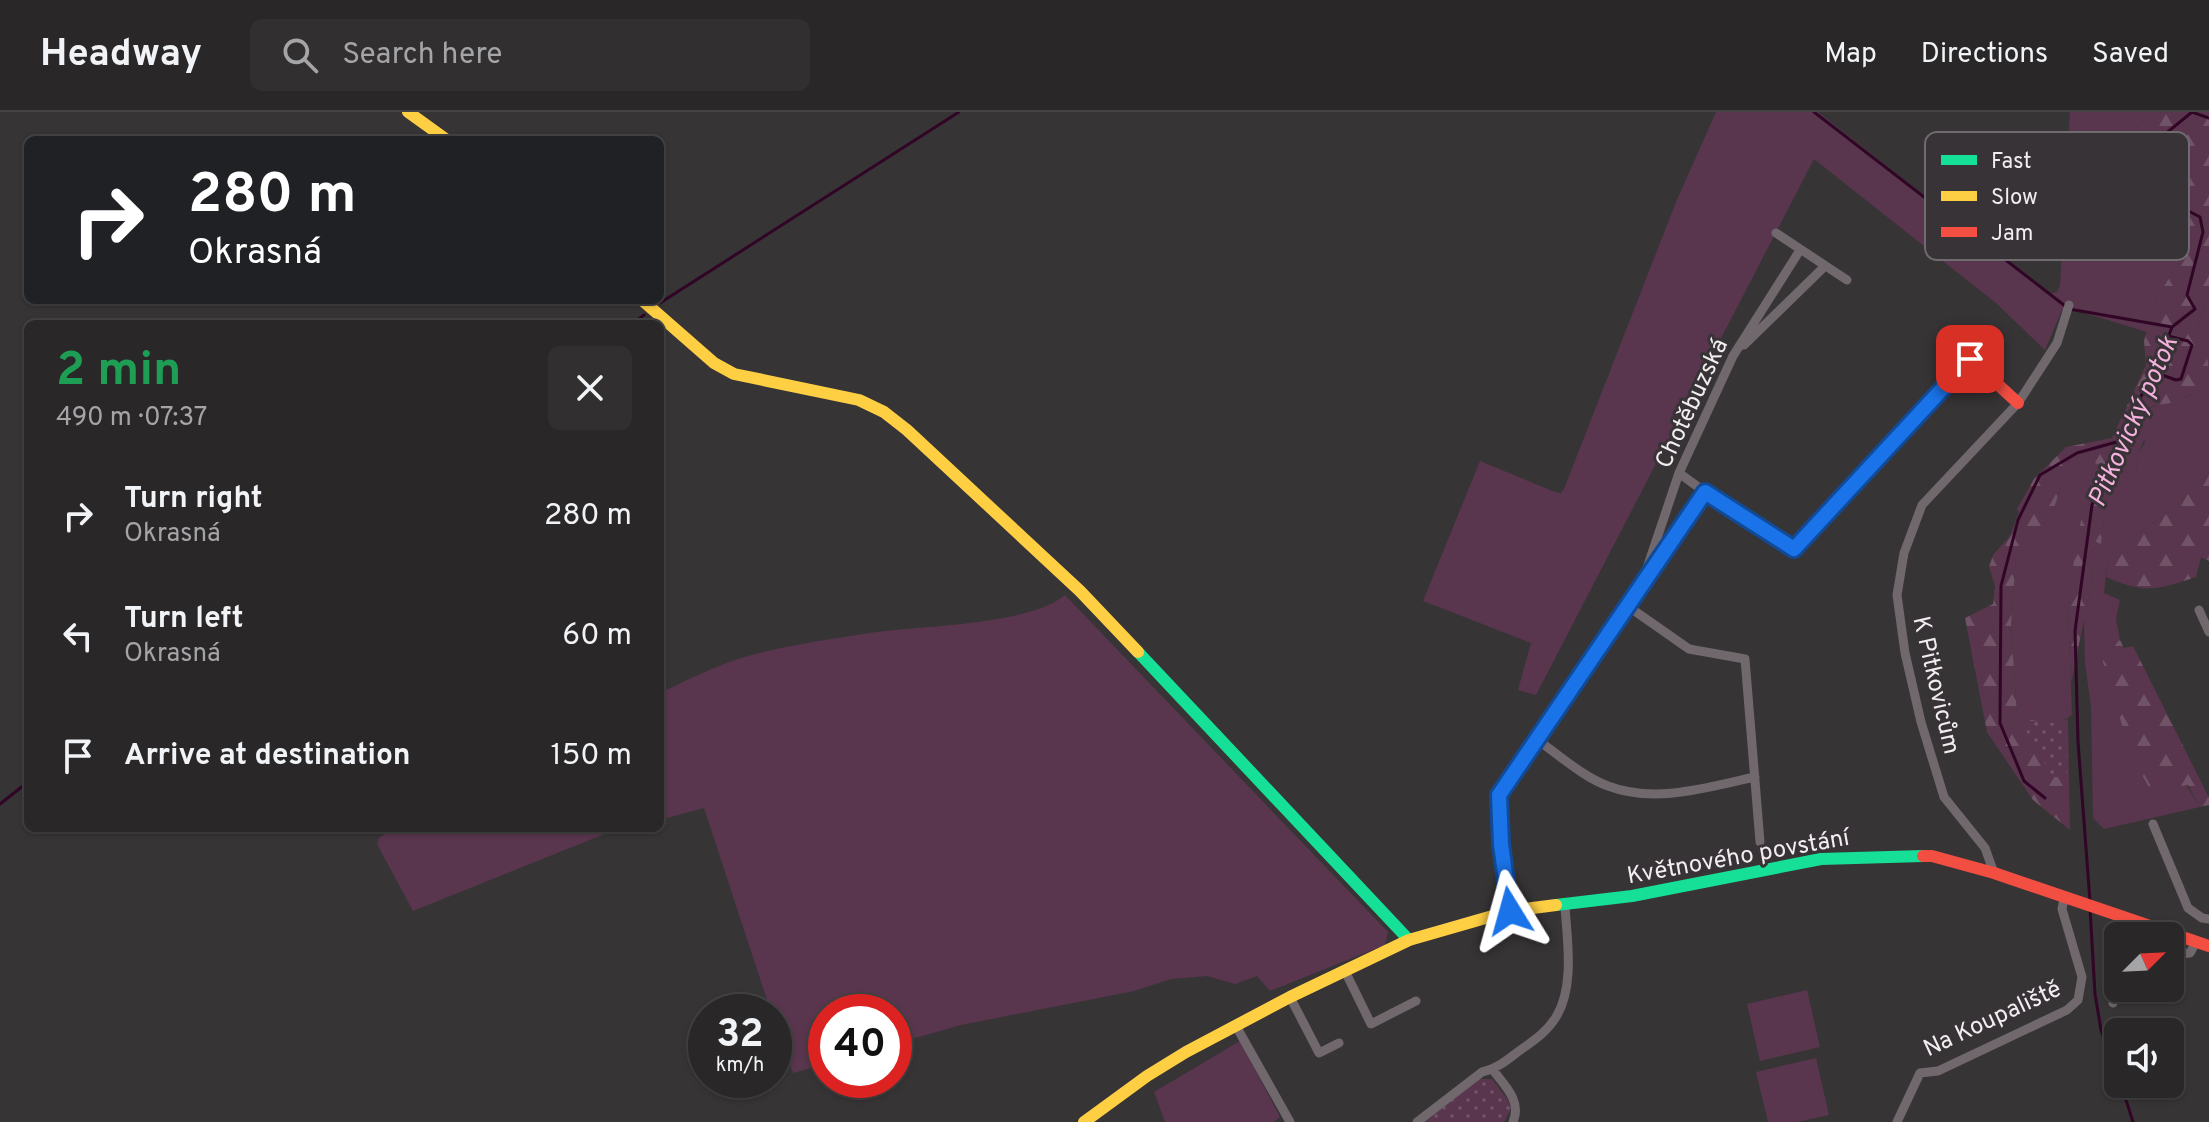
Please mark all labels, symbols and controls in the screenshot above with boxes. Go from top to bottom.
search box [250,19,810,91]
text: Headway [40,31,202,80]
icon: search [278,33,322,77]
text: Search here [342,37,502,74]
text: Map [1824,37,1877,73]
text: Directions [1921,37,2048,73]
text: Saved [2092,37,2169,73]
legend [1925,132,2189,260]
text: Fast [1991,149,2032,176]
text: 280 m [188,162,356,232]
icon: right [56,168,160,272]
text: Slow [1991,185,2038,212]
text: Jam [1991,221,2034,248]
text: Okrasná [188,231,322,277]
pin [1936,325,2004,393]
water label: Pitkovický potok [2082,331,2187,513]
street label: Chotěbuzská [1650,334,1736,474]
icon: arrive [1948,337,1992,381]
text: 2 min [56,342,181,402]
button: close [548,346,632,430]
text: 490 m · 07:37 [56,402,207,435]
text: Turn right [124,481,262,518]
icon: right [56,494,100,538]
text: 280 m [544,498,632,535]
text: Okrasná [124,518,221,551]
text: Turn left [124,601,244,638]
street label: K Pitkovicům [1905,613,1965,757]
icon: left [56,614,100,658]
text: 60 m [562,618,632,655]
text: Okrasná [124,638,221,671]
icon: arrive [56,734,100,778]
text: Arrive at destination [124,738,410,775]
text: 150 m [551,738,632,775]
street label: Květnového povstání [1625,823,1854,892]
position arrow [1468,869,1552,953]
north arrow [2104,922,2184,1002]
map controls [2104,922,2184,1098]
street label: Na Koupaliště [1919,975,2066,1065]
speed limit sign: 40 [808,994,912,1098]
text: 32 [716,1011,764,1061]
button: sound [2104,1018,2184,1098]
text: km/h [716,1053,764,1079]

